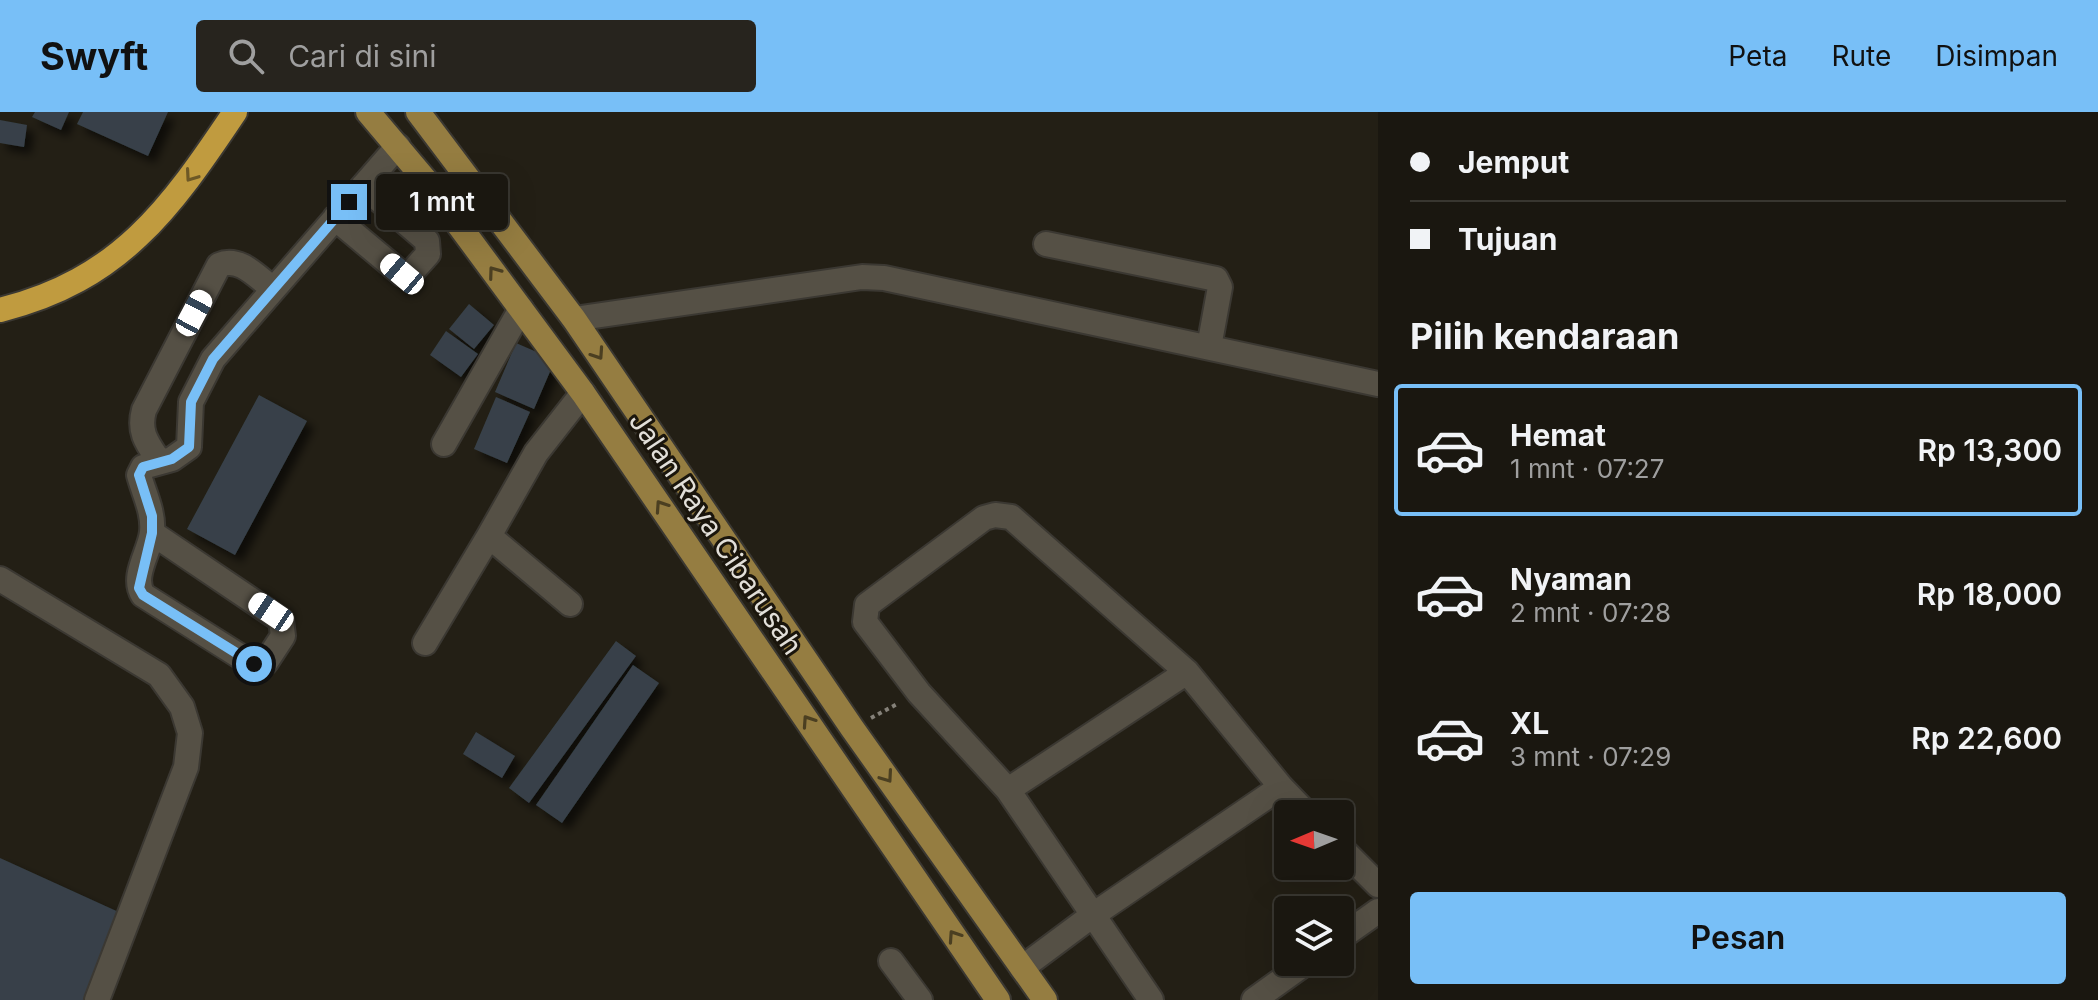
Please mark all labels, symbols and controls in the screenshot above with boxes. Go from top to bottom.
search box [196,20,756,92]
text: Swyft [40,33,148,79]
icon: search [224,34,268,78]
text: Cari di sini [288,38,437,74]
text: Peta [1728,39,1787,73]
text: Rute [1831,39,1891,73]
text: Disimpan [1935,39,2058,73]
text: Jemput [1458,144,1569,180]
one-way arrow [186,168,201,182]
callout: 1 mnt [377,174,509,230]
route end [331,184,367,220]
text: 1 mnt [409,186,475,217]
text: Tujuan [1458,221,1557,257]
car [376,249,428,299]
one-way arrow [489,266,503,281]
car [172,286,216,340]
text: Pilih kendaraan [1410,314,1679,358]
one-way arrow [589,346,604,360]
street label: Jalan Raya Cibarusah [622,405,810,661]
icon: car [1414,414,1486,486]
text: Hemat [1510,417,1606,453]
text: Rp 13,300 [1918,432,2062,468]
text: 1 mnt · 07:27 [1510,453,1664,484]
one-way arrow [656,501,671,515]
icon: car [1414,558,1486,630]
text: Nyaman [1510,561,1632,597]
text: Rp 18,000 [1917,576,2062,612]
car [244,589,298,635]
text: 2 mnt · 07:28 [1510,597,1671,628]
route start [236,646,272,682]
icon: car [1414,702,1486,774]
text: XL [1510,705,1549,741]
one-way arrow [802,715,817,729]
text: Rp 22,600 [1911,720,2062,756]
text: 3 mnt · 07:29 [1510,741,1671,772]
one-way arrow [877,769,892,783]
north arrow [1274,800,1354,880]
map controls [1274,800,1354,976]
button: Pesan [1410,892,2066,984]
button: layers [1274,896,1354,976]
one-way arrow [949,930,964,944]

